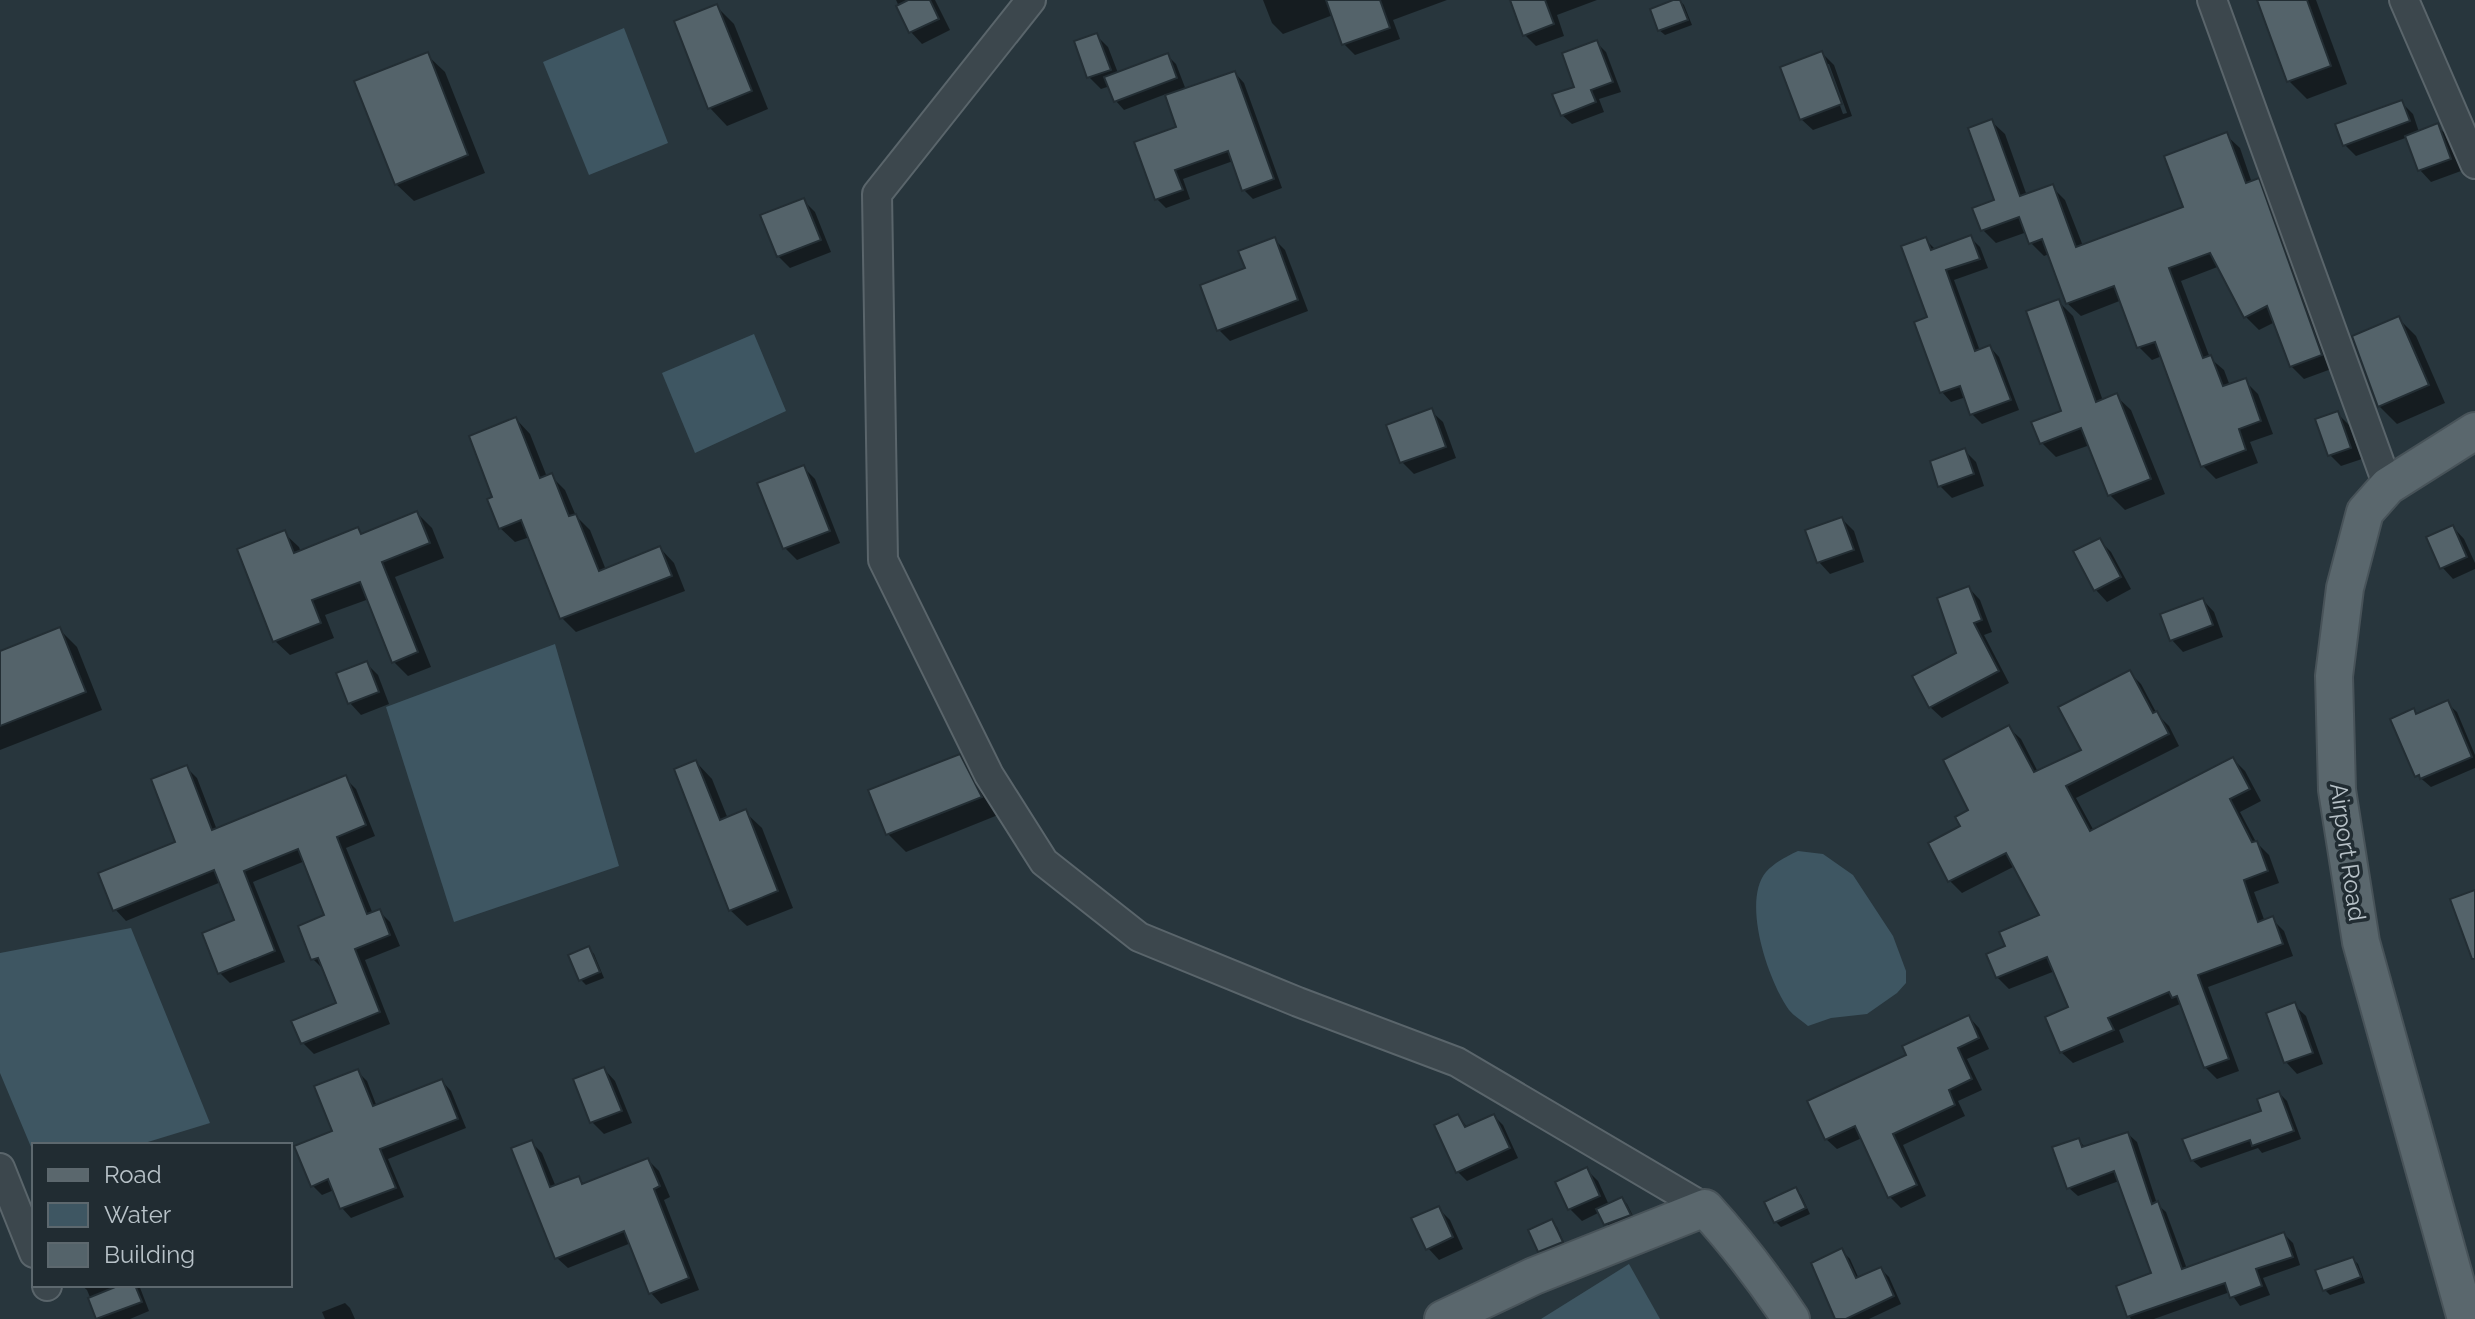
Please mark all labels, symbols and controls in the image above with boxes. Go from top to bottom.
street label: Airport Road [2324,781,2372,923]
legend [32,1143,292,1287]
text: Road [104,1160,162,1189]
text: Water [104,1200,172,1229]
text: Building [104,1240,195,1269]

